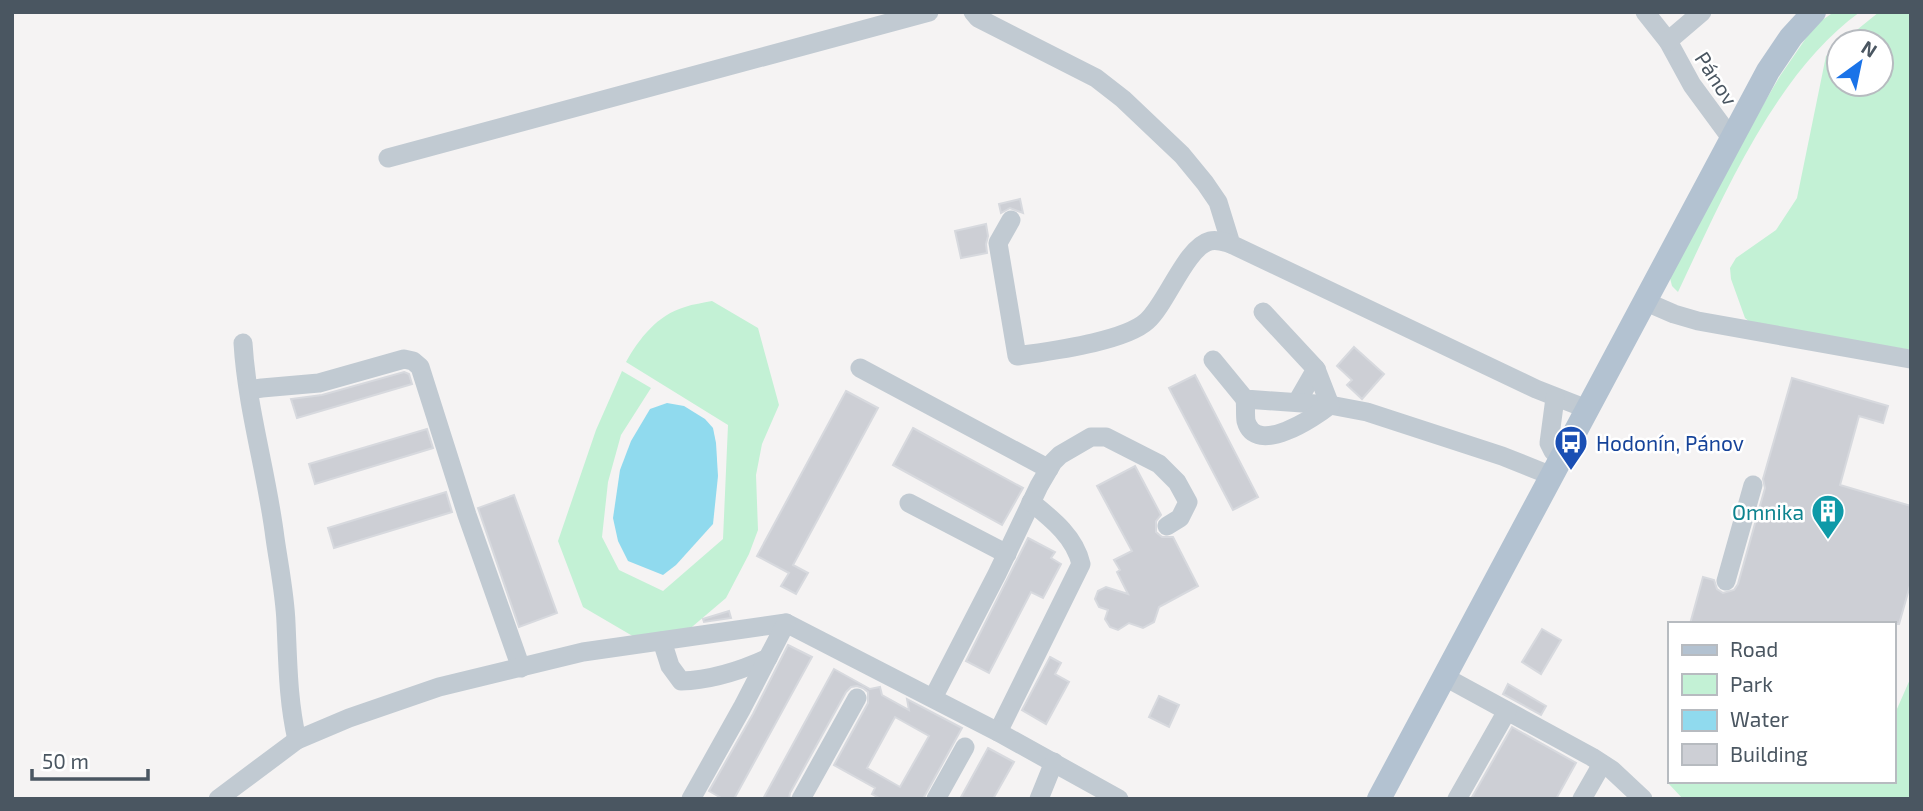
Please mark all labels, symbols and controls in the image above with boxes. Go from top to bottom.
north arrow [1825,28,1895,98]
text: N [1858,35,1882,62]
street label: Pánov [1690,46,1744,110]
bus stop icon: Hodonín, Pánov [1552,423,1590,472]
place label: Hodonín, Pánov [1596,430,1744,455]
building icon: Omnika [1809,492,1847,541]
place label: Omnika [1732,499,1804,524]
legend [1668,622,1895,783]
text: Road [1730,636,1778,661]
text: Park [1730,671,1773,696]
text: Water [1730,706,1789,731]
scale bar [32,738,147,782]
text: Building [1730,741,1808,766]
text: 50 m [42,748,89,773]

